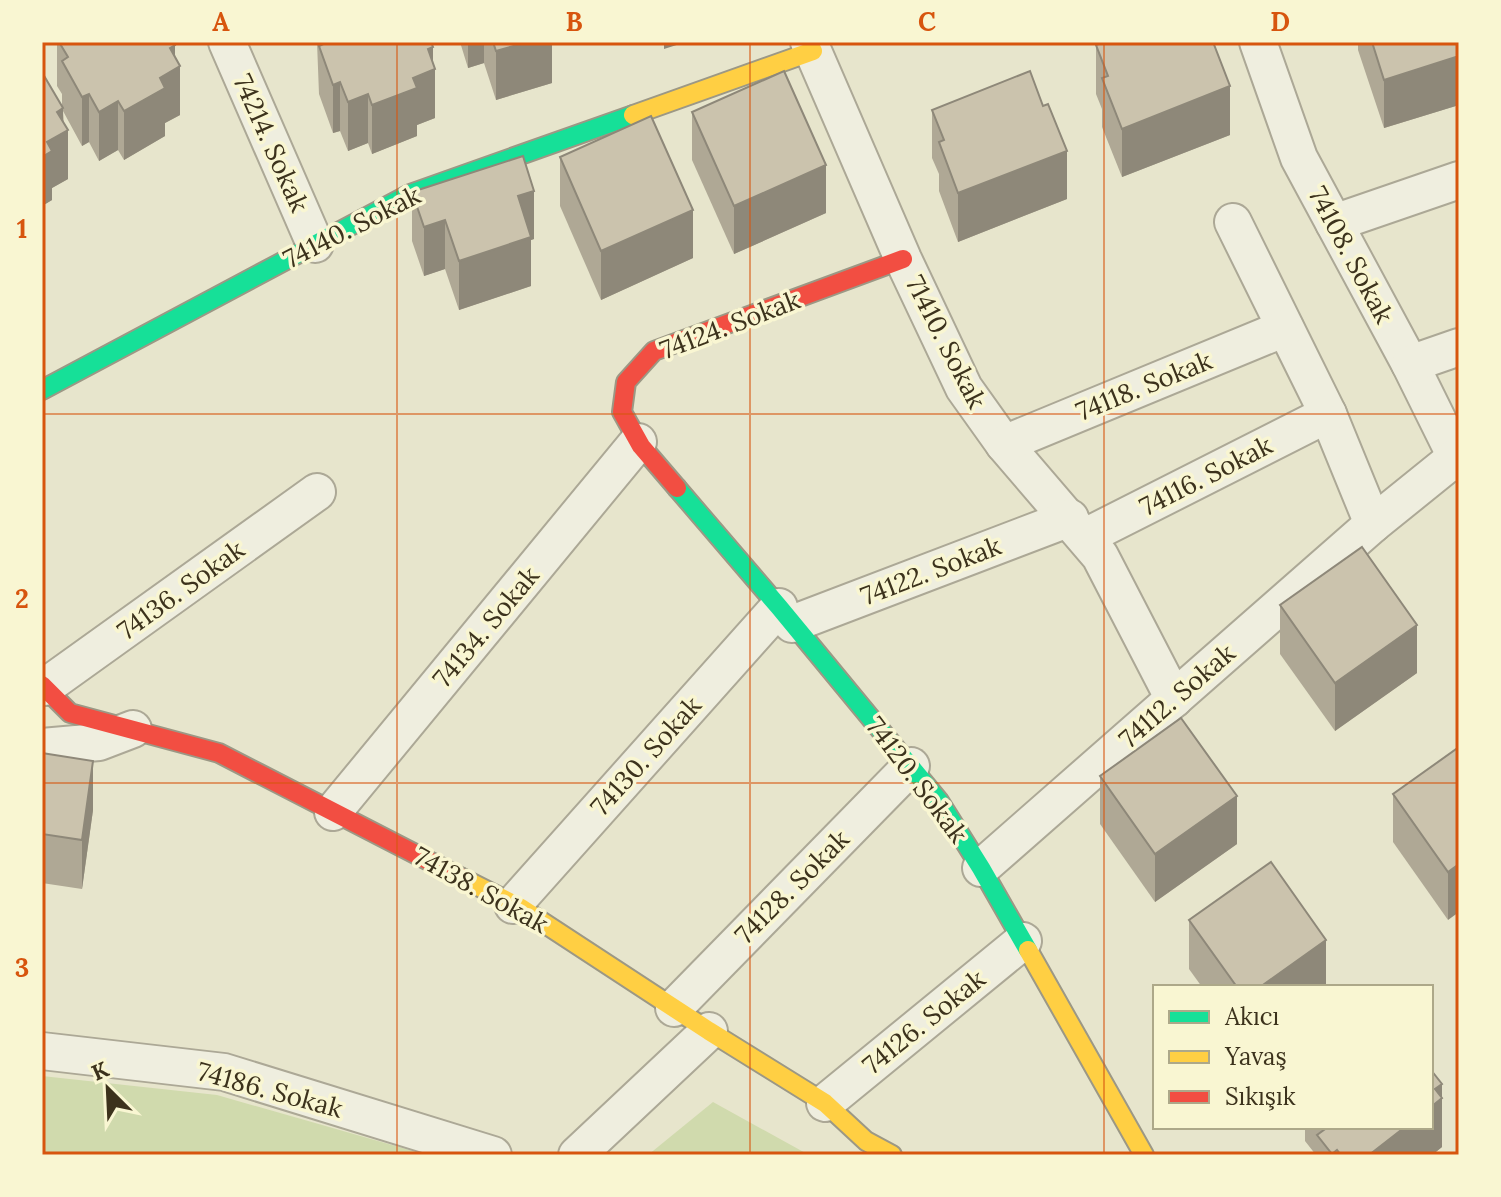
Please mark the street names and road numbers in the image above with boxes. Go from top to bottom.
street label: 74214. Sokak [226,69,317,217]
street label: 74140. Sokak [278,178,426,275]
street label: 74108. Sokak [1302,181,1401,329]
street label: 71410. Sokak [899,270,994,414]
street label: 74124. Sokak [655,283,804,366]
street label: 74118. Sokak [1071,343,1217,428]
street label: 74116. Sokak [1134,428,1278,523]
street label: 74122. Sokak [856,529,1006,612]
street label: 74136. Sokak [111,532,251,647]
street label: 74134. Sokak [425,559,546,694]
street label: 74112. Sokak [1112,636,1242,755]
street label: 74130. Sokak [583,689,708,822]
street label: 74120. Sokak [859,710,976,849]
street label: 74128. Sokak [728,823,856,951]
street label: 74138. Sokak [408,839,554,940]
street label: 74126. Sokak [856,962,992,1081]
street label: 74186. Sokak [194,1054,347,1125]

